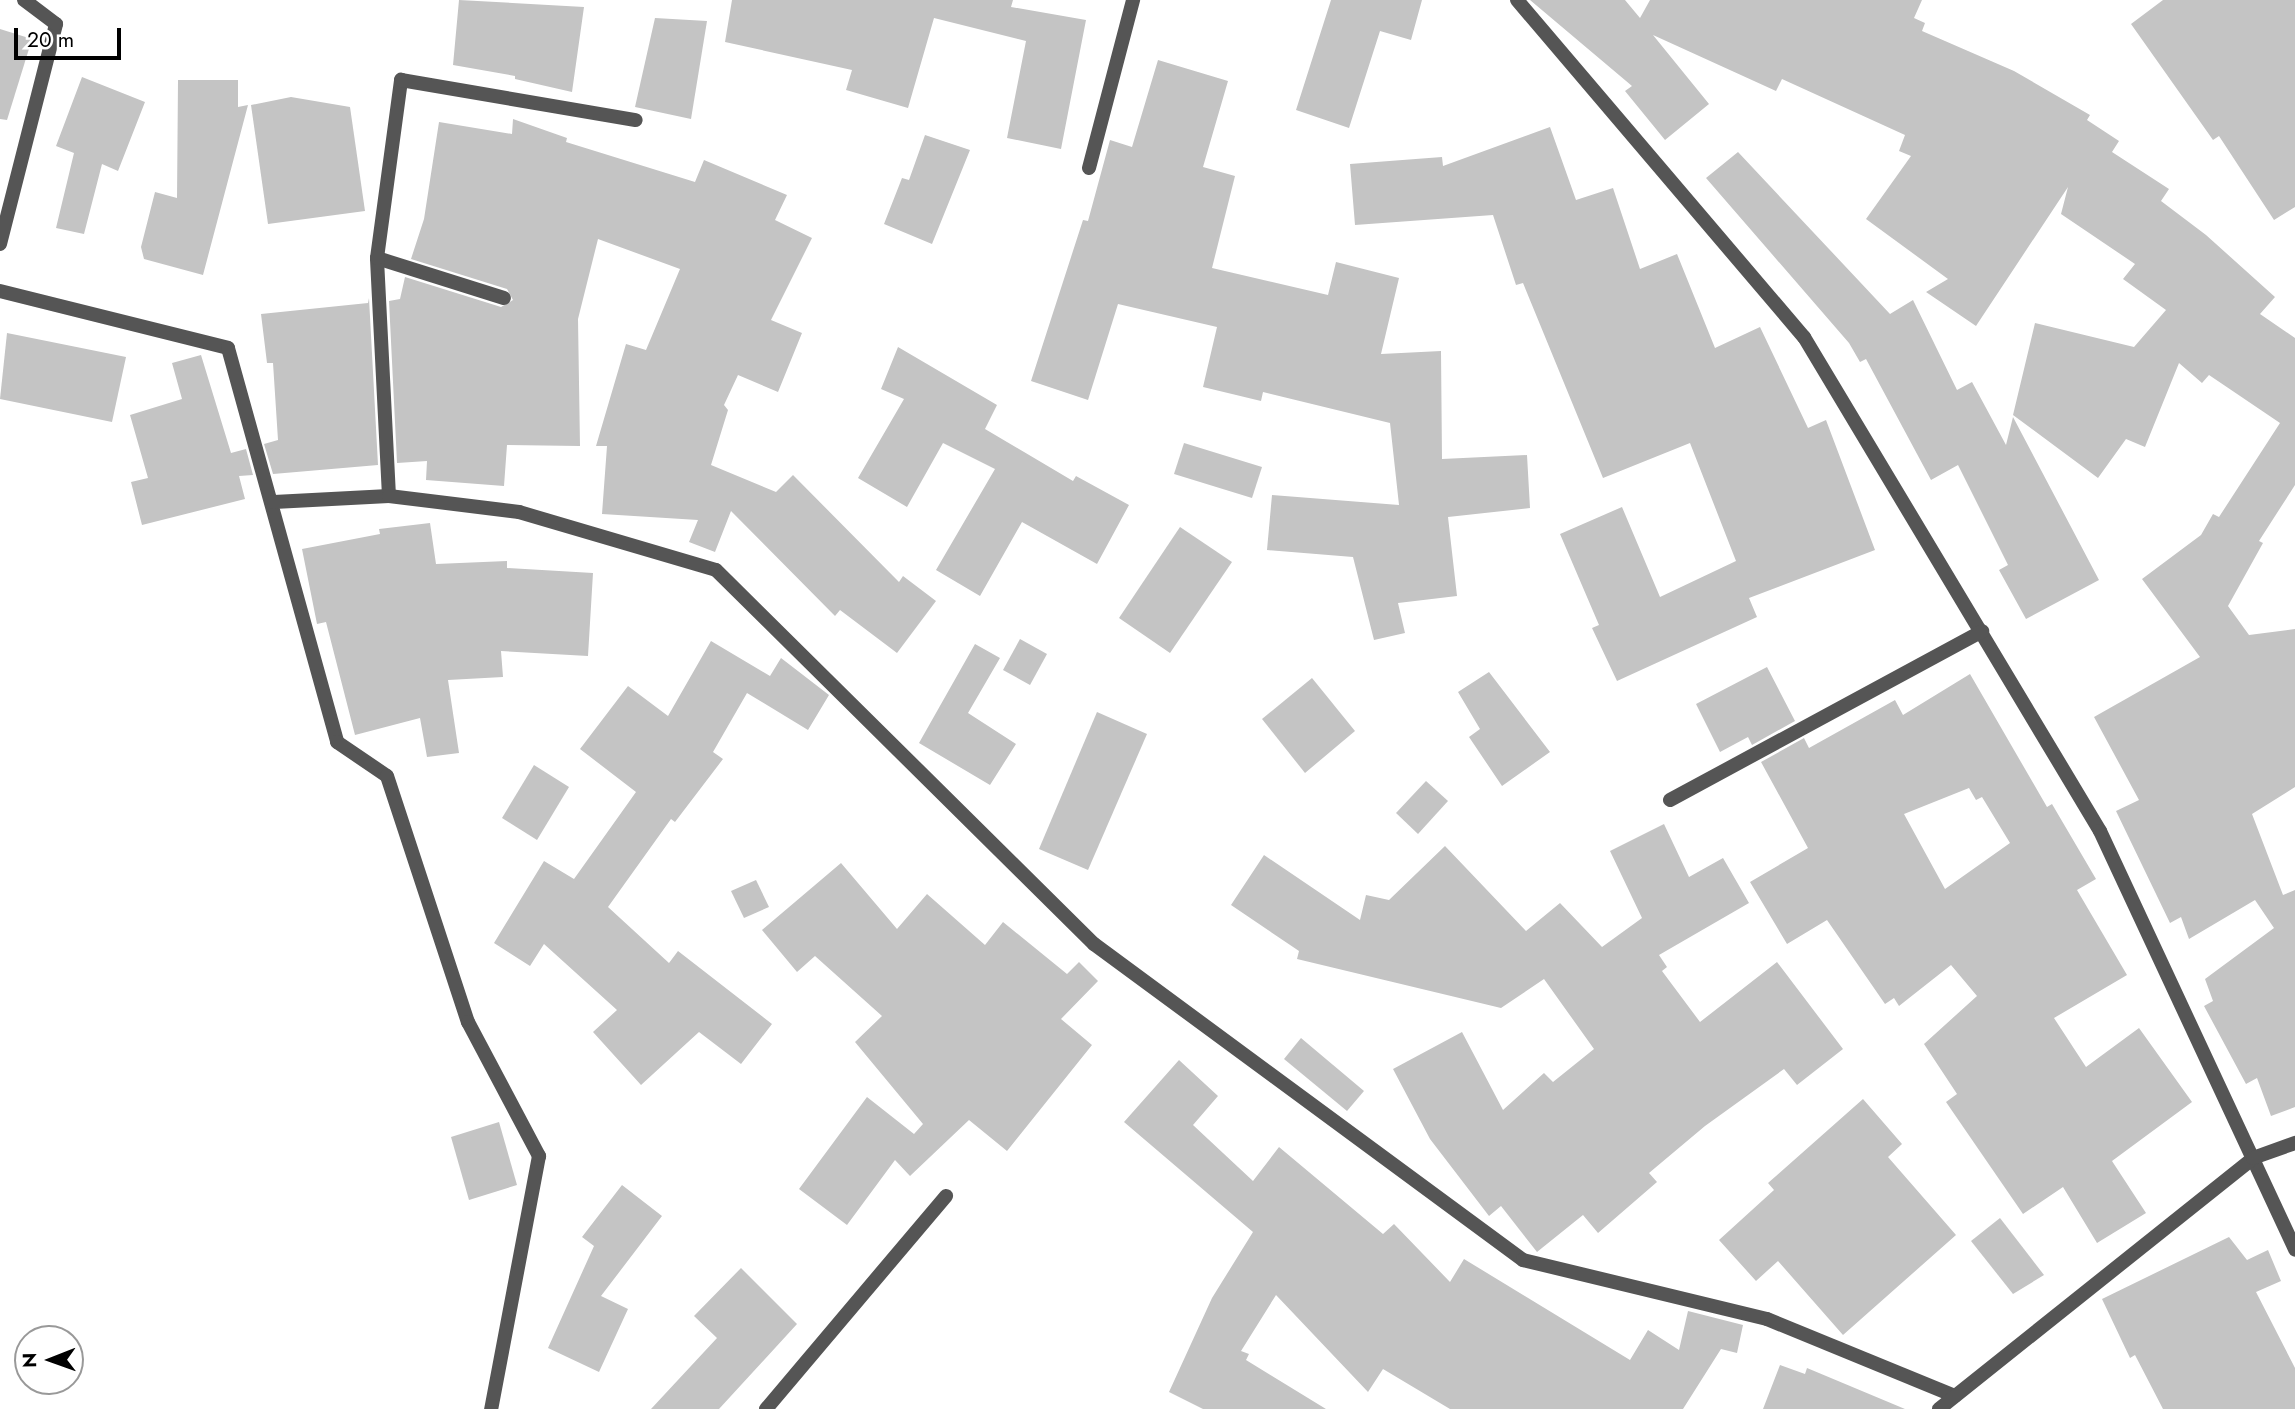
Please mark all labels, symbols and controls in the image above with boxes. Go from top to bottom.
scale bar [18,14,124,58]
text: 20 m [27,25,74,55]
north arrow [14,1325,84,1395]
text: N [16,1353,43,1368]

